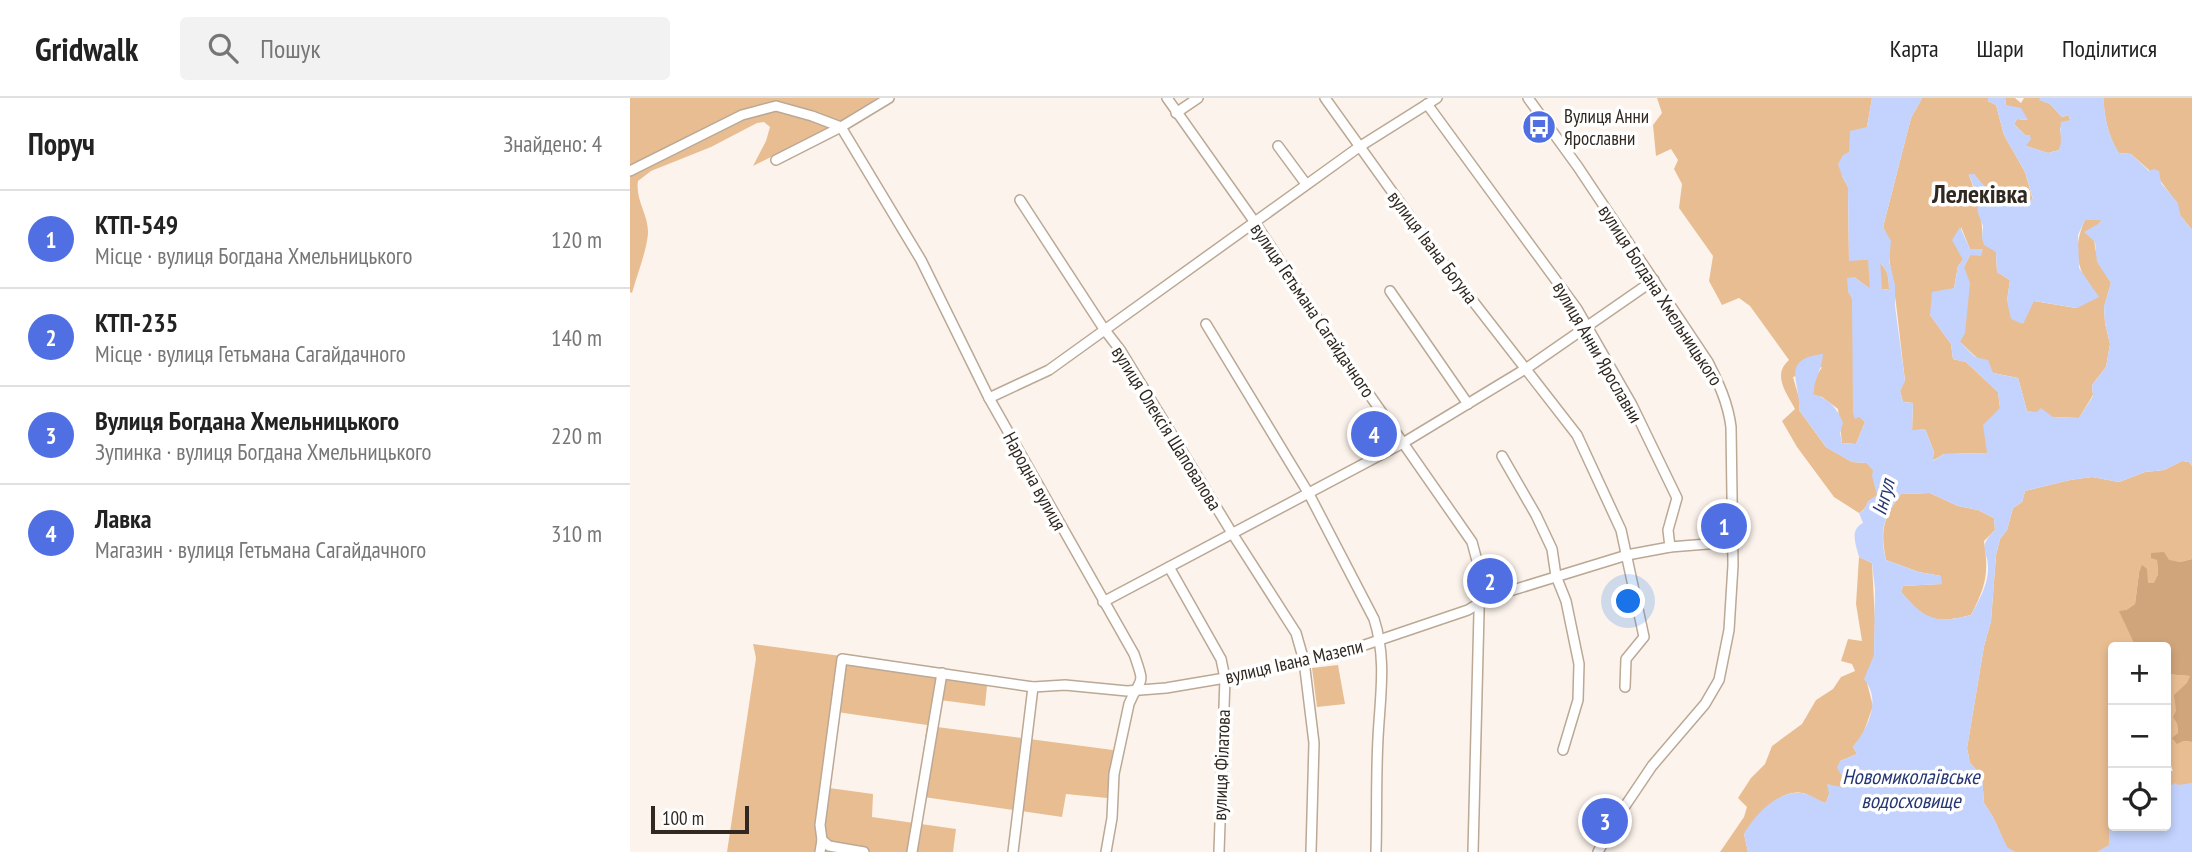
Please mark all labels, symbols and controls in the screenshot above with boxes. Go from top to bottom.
search box [180,17,670,80]
text: Gridwalk [35,27,138,70]
icon: search [204,29,242,67]
text: Пошук [260,32,320,65]
text: Карта [1890,33,1939,64]
text: Шари [1977,33,2024,64]
text: Поділитися [2062,33,2157,64]
place label: Вулиця Анни Ярославни [1564,104,1649,150]
bus stop icon: Вулиця Анни Ярославни [1520,108,1558,146]
text: Поруч [28,124,95,163]
text: Знайдено: 4 [503,129,602,158]
district label: Лелеківка [1931,177,2028,210]
street label: вулиця Івана Богуна [1383,186,1483,308]
street label: вулиця Богдана Хмельницького [1594,200,1728,390]
text: КТП-549 [95,208,178,241]
street label: вулиця Гетьмана Сагайдачного [1246,218,1380,402]
text: 1 [46,225,57,254]
text: 120 m [551,225,602,254]
text: Місце · вулиця Богдана Хмельницького [95,241,412,270]
street label: вулиця Анни Ярославни [1548,277,1648,427]
text: КТП-235 [95,306,178,339]
text: 2 [46,323,57,352]
text: 140 m [551,323,602,352]
text: Місце · вулиця Гетьмана Сагайдачного [95,339,406,368]
street label: вулиця Олексія Шаповалова [1107,341,1227,515]
text: Вулиця Богдана Хмельницького [95,404,399,437]
pin: 4 [1351,408,1397,460]
text: 3 [46,421,57,450]
text: 220 m [551,421,602,450]
street label: Народна вулиця [998,428,1072,534]
text: Зупинка · вулиця Богдана Хмельницького [95,437,432,466]
water label: Інгул [1865,475,1901,518]
pin: 1 [1701,500,1747,552]
text: Лавка [95,502,151,535]
text: 4 [46,519,57,548]
text: 310 m [551,519,602,548]
text: Магазин · вулиця Гетьмана Сагайдачного [95,535,426,564]
pin: 2 [1467,555,1513,607]
your location [1611,584,1645,618]
street label: вулиця Івана Мазепи [1223,633,1365,689]
map controls [2108,642,2171,831]
button: + [2108,642,2171,705]
button: − [2108,705,2171,768]
street label: вулиця Філатова [1207,709,1235,821]
water label: Новомиколаївське водосховище [1842,763,1981,814]
button: locate [2108,768,2171,831]
pin: 3 [1582,795,1628,847]
scale bar [651,803,749,835]
text: 100 m [662,806,704,830]

